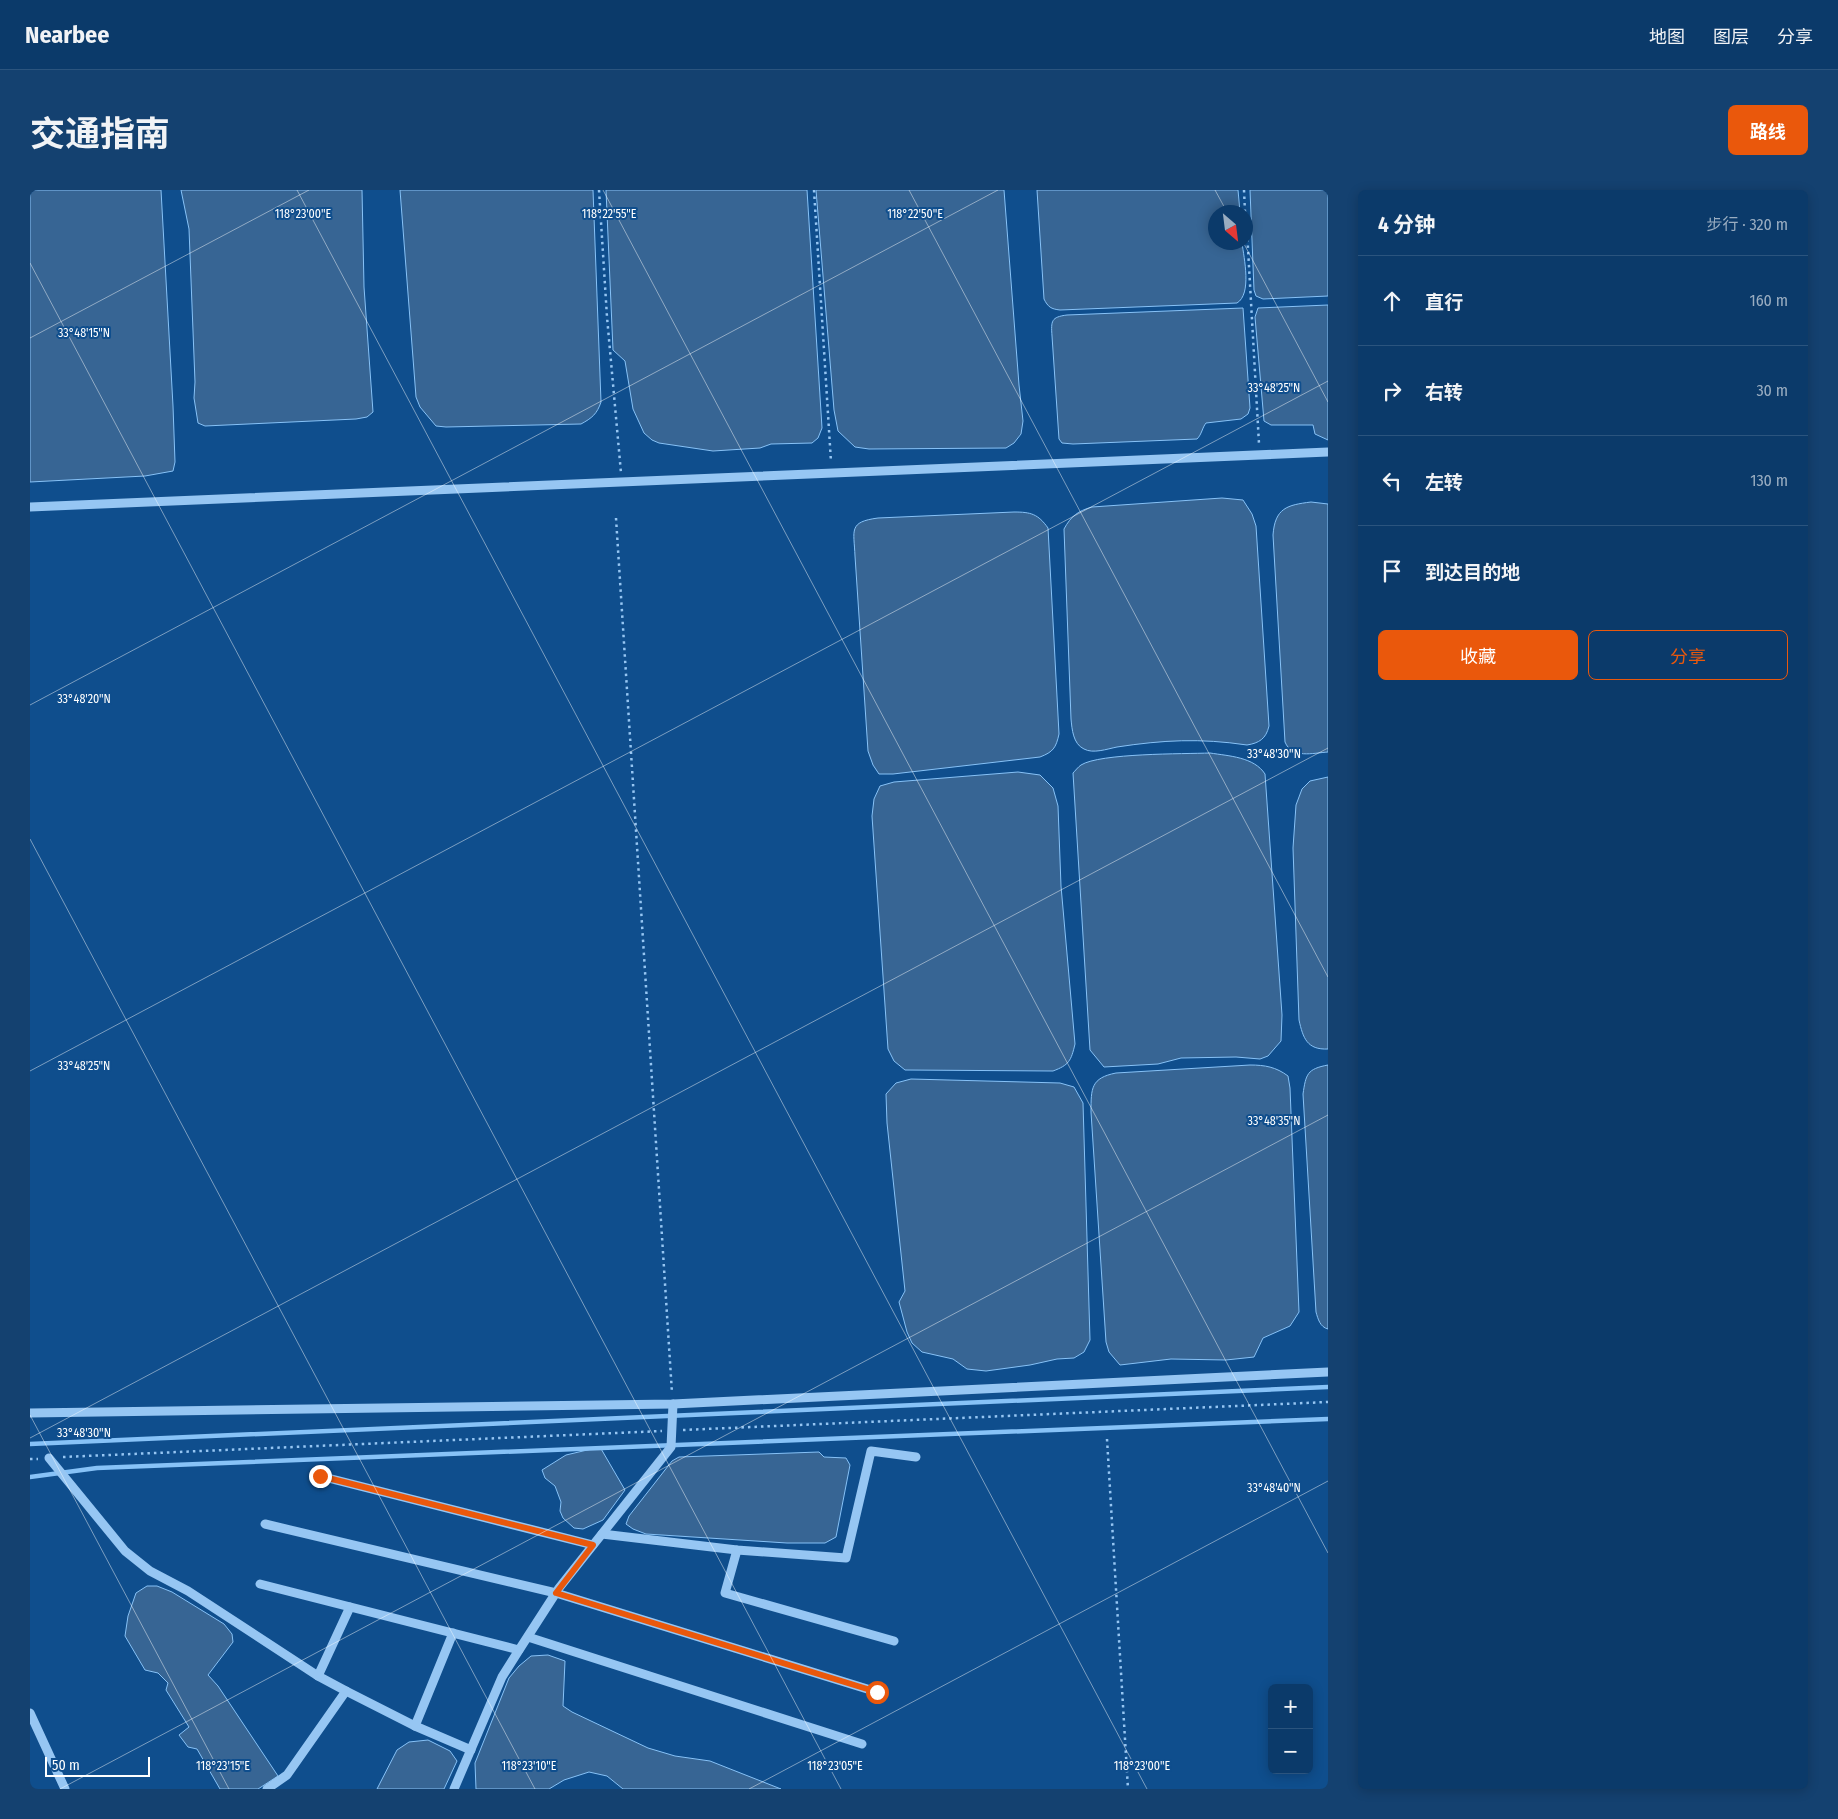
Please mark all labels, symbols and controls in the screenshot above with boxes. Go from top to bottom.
text: Nearbee [25,21,109,49]
text: 地图 [1649,26,1685,48]
text: 图层 [1713,26,1749,48]
text: 分享 [1777,26,1813,48]
button: 路线 [1728,105,1808,155]
text: 交通指南 [30,113,170,155]
north arrow [1208,205,1253,250]
text: 118°23'00"E [275,207,332,221]
text: 118°22'55"E [582,207,637,221]
text: 118°22'50"E [887,207,943,221]
text: 4 分钟 [1378,212,1435,238]
text: 步行 · 320 m [1707,215,1788,234]
icon: ahead [1378,287,1406,315]
text: 直行 [1425,291,1463,314]
text: 160 m [1749,291,1788,310]
text: 33°48'15"N [58,326,110,340]
icon: right [1378,377,1406,405]
text: 33°48'25"N [1248,381,1300,395]
text: 右转 [1425,381,1463,404]
text: 30 m [1756,381,1788,400]
icon: left [1378,467,1406,495]
text: 左转 [1425,471,1463,494]
text: 130 m [1750,471,1788,490]
icon: arrive [1378,557,1406,585]
text: 到达目的地 [1425,561,1520,584]
button: 收藏 [1378,630,1578,680]
button: 分享 [1588,630,1788,680]
text: 33°48'20"N [57,692,111,706]
text: 33°48'30"N [1247,747,1301,761]
text: 33°48'25"N [58,1059,110,1073]
text: 33°48'35"N [1248,1114,1300,1128]
text: 33°48'30"N [57,1426,111,1440]
route end [309,1465,332,1488]
text: 33°48'40"N [1247,1481,1301,1495]
route start [866,1681,889,1704]
map controls [1268,1684,1313,1774]
button: + [1268,1684,1313,1729]
button: − [1268,1729,1313,1774]
scale bar [45,1754,150,1777]
text: 50 m [52,1757,80,1774]
text: 118°23'15"E [196,1759,250,1773]
text: 118°23'10"E [502,1759,557,1773]
text: 118°23'05"E [807,1759,863,1773]
text: 118°23'00"E [1114,1759,1171,1773]

